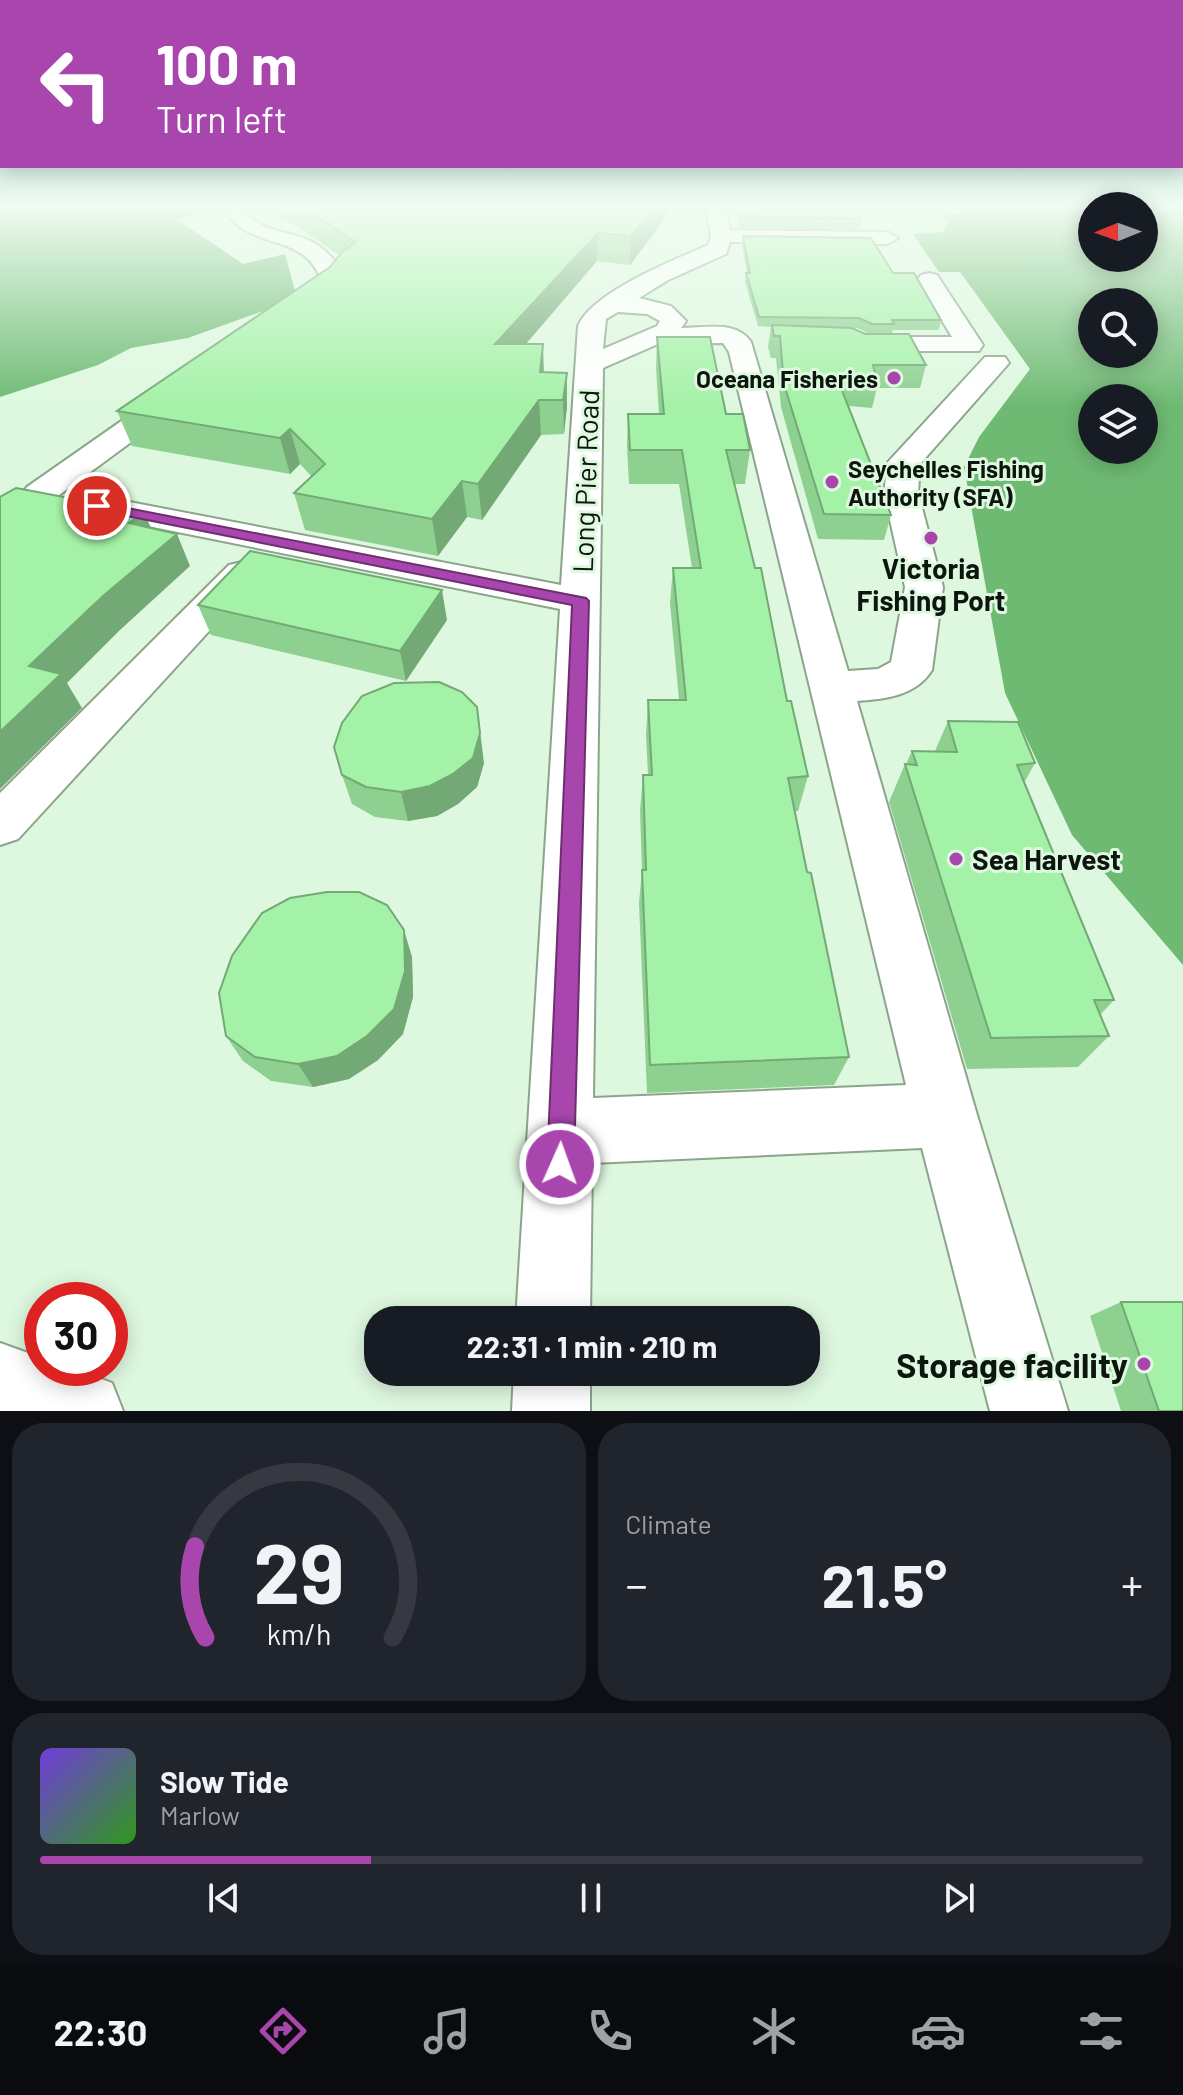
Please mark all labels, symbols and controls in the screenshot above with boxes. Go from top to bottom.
text: 100 m [156,29,298,96]
icon: left [24,32,128,136]
text: Turn left [156,97,287,140]
north arrow [1078,192,1158,272]
map controls [1078,192,1158,464]
button: search [1078,288,1158,368]
place label: Oceana Fisheries [696,364,878,393]
marker: Oceana Fisheries [885,369,903,387]
button: layers [1078,384,1158,464]
street label: Long Pier Road [565,389,605,573]
place label: Seychelles Fishing Authority (SFA) [848,454,1044,511]
pin [63,472,131,540]
marker: Seychelles Fishing Authority (SFA) [823,473,841,491]
icon: arrive [75,484,119,528]
marker: Victoria Fishing Port [922,529,940,547]
place label: Victoria Fishing Port [857,551,1005,617]
place label: Sea Harvest [972,842,1121,876]
marker: Sea Harvest [947,850,965,868]
position arrow [518,1122,602,1206]
speed limit sign: 30 [24,1282,128,1386]
text: 22:31 · 1 min · 210 m [467,1328,717,1364]
place label: Storage facility [896,1344,1128,1385]
marker: Storage facility [1135,1355,1153,1373]
text: Climate [626,1508,712,1539]
text: 29 [253,1521,344,1621]
text: 21.5° [821,1548,947,1620]
text: − [626,1557,648,1610]
text: + [1121,1557,1143,1610]
text: km/h [266,1616,331,1651]
text: Slow Tide [160,1763,289,1799]
text: Marlow [160,1799,240,1830]
icon: previous [202,1876,246,1920]
icon: pause [569,1876,613,1920]
icon: next [937,1876,981,1920]
icon: directions [255,2003,311,2059]
icon: music [419,2003,475,2059]
icon: phone [582,2003,638,2059]
icon: climate [746,2003,802,2059]
icon: car [910,2003,966,2059]
icon: filters [1073,2003,1129,2059]
text: 22:30 [54,2010,147,2053]

